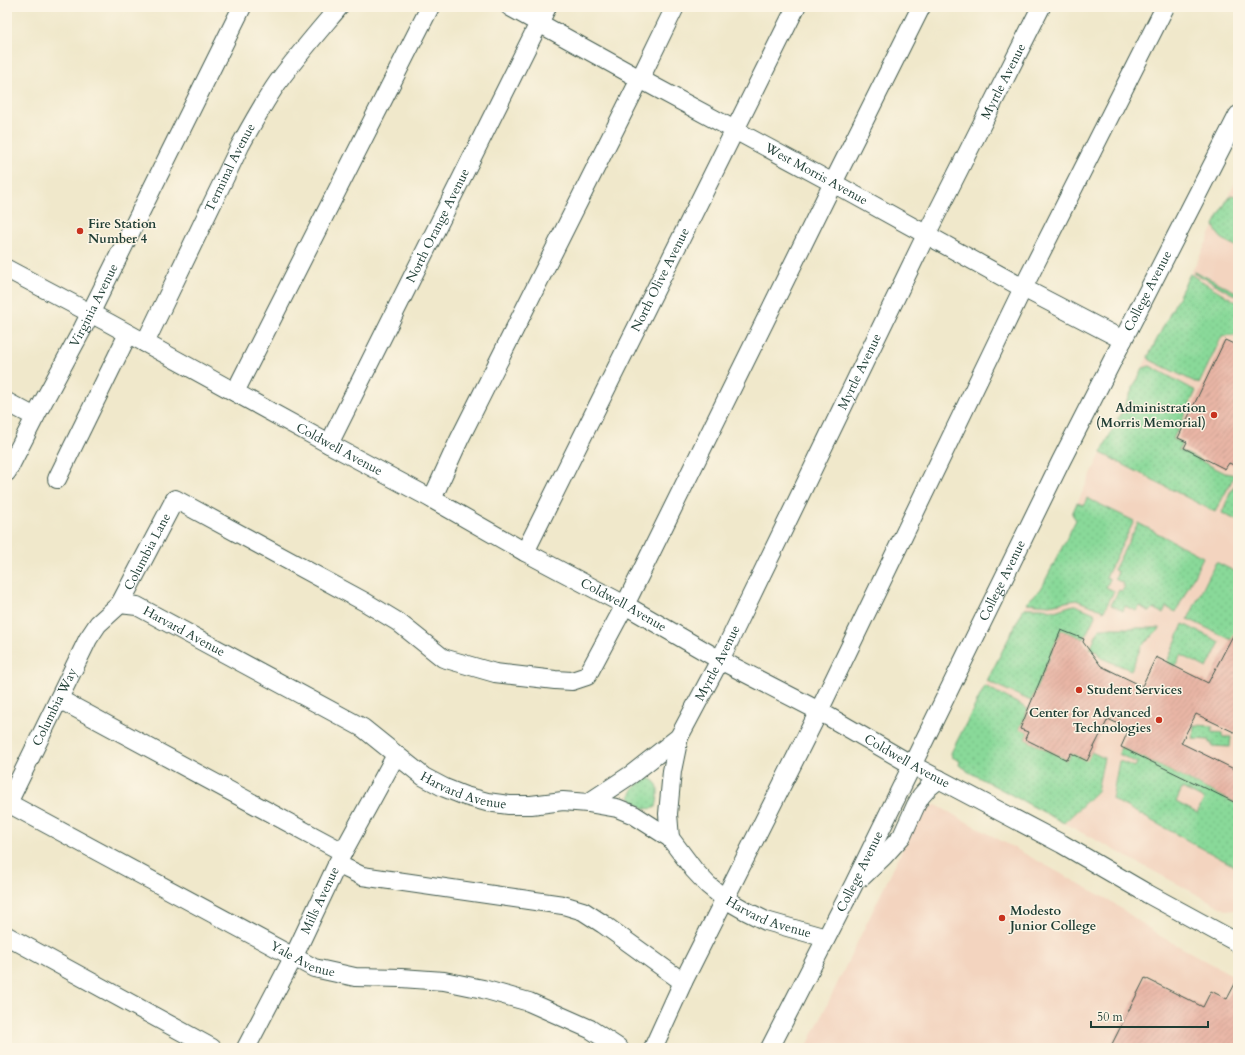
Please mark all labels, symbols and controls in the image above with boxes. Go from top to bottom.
street label: Myrtle Avenue [977,40,1030,123]
street label: Terminal Avenue [201,120,260,215]
street label: West Morris Avenue [761,138,871,210]
street label: North Orange Avenue [402,165,474,286]
place label: Fire Station Number 4 [88,215,157,248]
street label: North Olive Avenue [627,225,694,335]
marker: Fire Station Number 4 [75,226,85,236]
street label: College Avenue [1120,248,1176,335]
street label: Virginia Avenue [65,260,123,350]
street label: Myrtle Avenue [834,331,886,413]
place label: Administration (Morris Memorial) [1096,399,1207,432]
marker: Administration (Morris Memorial) [1209,410,1219,420]
street label: Coldwell Avenue [293,419,386,480]
street label: Columbia Lane [120,510,175,594]
street label: College Avenue [975,537,1030,624]
street label: Coldwell Avenue [577,574,670,636]
street label: Harvard Avenue [140,602,228,661]
street label: Myrtle Avenue [691,622,745,704]
street label: Columbia Way [28,665,82,749]
place label: Student Services [1087,681,1182,699]
marker: Student Services [1074,685,1084,695]
place label: Center for Advanced Technologies [1029,704,1152,737]
marker: Center for Advanced Technologies [1154,715,1164,725]
street label: Coldwell Avenue [861,730,953,792]
street label: Harvard Avenue [417,768,508,814]
street label: College Avenue [832,828,888,915]
street label: Mills Avenue [296,864,344,937]
street label: Harvard Avenue [723,892,813,942]
place label: Modesto Junior College [1008,902,1096,935]
marker: Modesto Junior College [997,913,1007,923]
street label: Yale Avenue [267,937,337,981]
scale bar [1091,1003,1208,1029]
text: 50 m [1097,1009,1124,1025]

